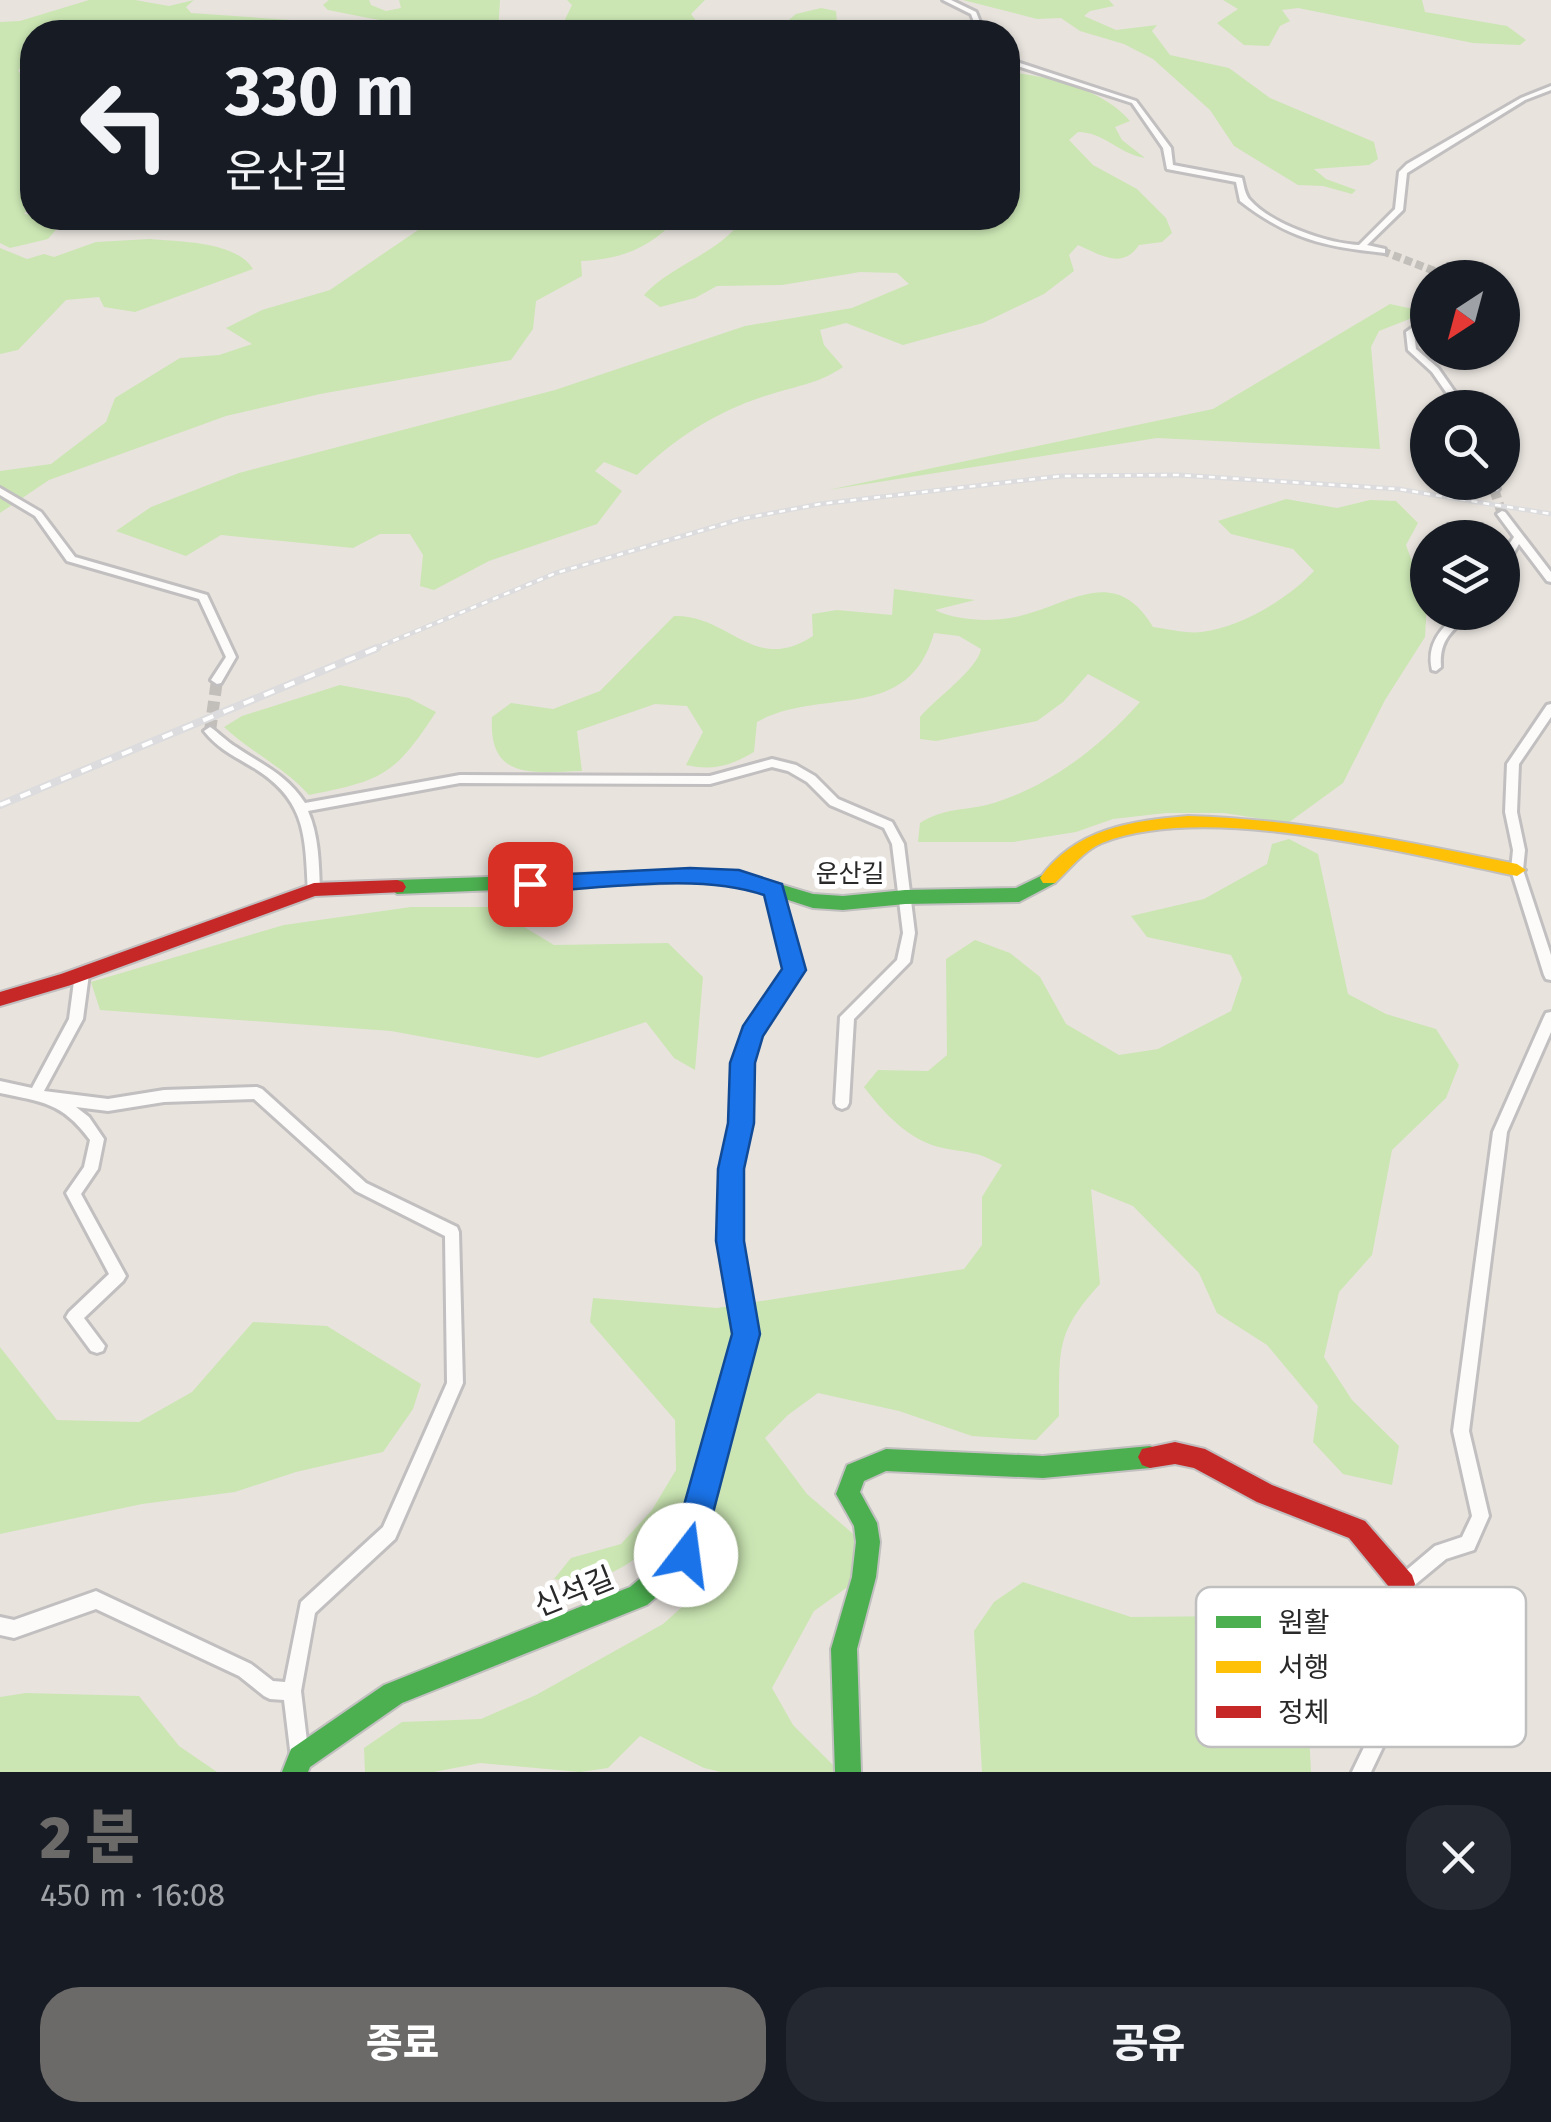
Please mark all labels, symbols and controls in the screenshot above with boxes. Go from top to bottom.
text: 330 m [225,50,415,134]
icon: left [60,60,190,190]
text: 운산길 [225,145,349,199]
north arrow [1410,260,1520,370]
map controls [1410,260,1520,630]
button: search [1410,390,1520,500]
button: layers [1410,520,1520,630]
pin [488,842,573,927]
icon: arrive [503,857,558,912]
street label: 운산길 [815,859,885,889]
position arrow [634,1503,738,1607]
street label: 신석길 [529,1560,619,1624]
legend [1196,1587,1526,1747]
text: 원활 [1278,1606,1330,1639]
text: 서행 [1278,1651,1330,1684]
text: 정체 [1278,1696,1330,1729]
text: 2 분 [40,1802,140,1874]
button: close [1406,1805,1511,1910]
text: 450 m · 16:08 [40,1876,225,1914]
button: 종료 [40,1987,766,2102]
button: 공유 [786,1987,1511,2102]

